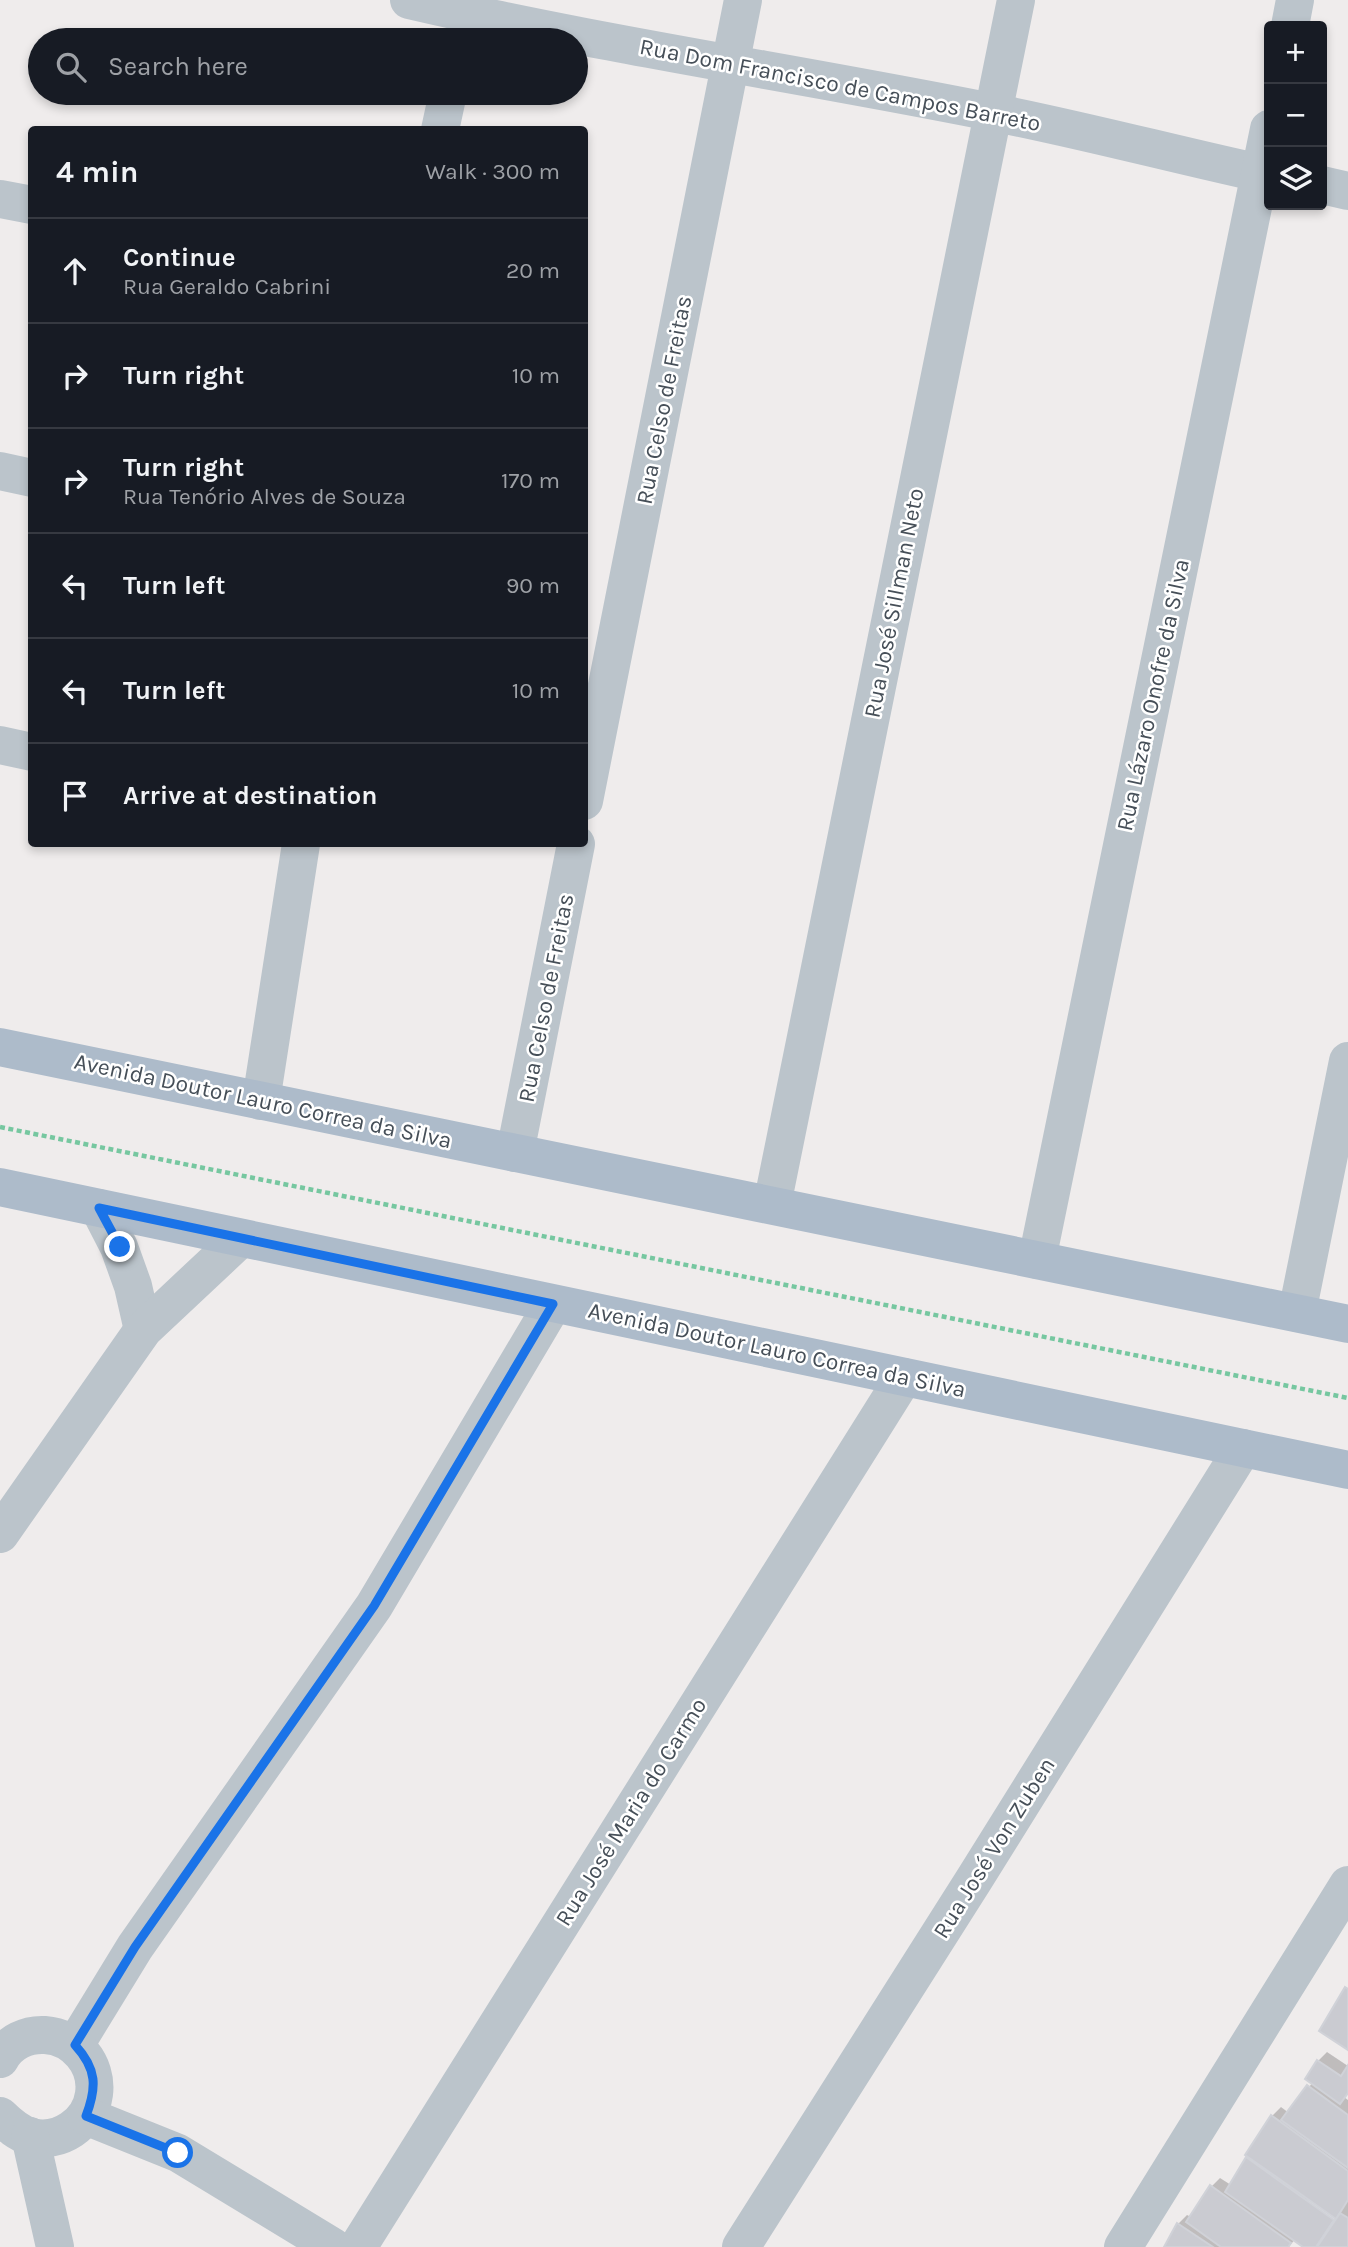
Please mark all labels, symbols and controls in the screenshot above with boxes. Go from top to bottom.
map controls [1264,21,1327,210]
button: + [1264,21,1327,84]
search box [28,28,588,105]
street label: Rua Dom Francisco de Campos Barreto [637,33,1043,137]
icon: search [52,48,90,86]
text: Search here [108,51,248,82]
button: − [1264,84,1327,147]
button: layers [1264,147,1327,210]
text: 4 min [56,154,138,190]
text: Walk · 300 m [425,158,560,185]
text: Continue [123,242,235,273]
icon: ahead [56,252,94,290]
text: 20 m [506,257,560,284]
text: Rua Geraldo Cabrini [123,273,331,300]
street label: Rua Celso de Freitas [631,293,697,507]
icon: right [56,357,94,395]
text: Turn right [123,360,244,391]
text: 10 m [512,362,560,389]
text: Turn right [123,452,244,483]
icon: right [56,462,94,500]
text: 170 m [501,467,560,494]
text: Rua Tenório Alves de Souza [123,483,406,510]
street label: Rua José Sillman Neto [858,486,930,720]
street label: Rua Lázaro Onofre da Silva [1111,557,1195,833]
icon: left [56,567,94,605]
text: Turn left [123,570,225,601]
text: 90 m [506,572,560,599]
icon: left [56,672,94,710]
text: Turn left [123,675,225,706]
text: 10 m [512,677,560,704]
icon: arrive [56,777,94,815]
text: Arrive at destination [123,780,377,811]
street label: Rua Celso de Freitas [513,891,579,1105]
street label: Avenida Doutor Lauro Correa da Silva [72,1048,454,1154]
route end [104,1231,135,1262]
street label: Avenida Doutor Lauro Correa da Silva [586,1297,968,1403]
street label: Rua José Maria do Carmo [550,1693,712,1931]
street label: Rua José Von Zuben [927,1753,1061,1943]
route start [162,2137,193,2168]

